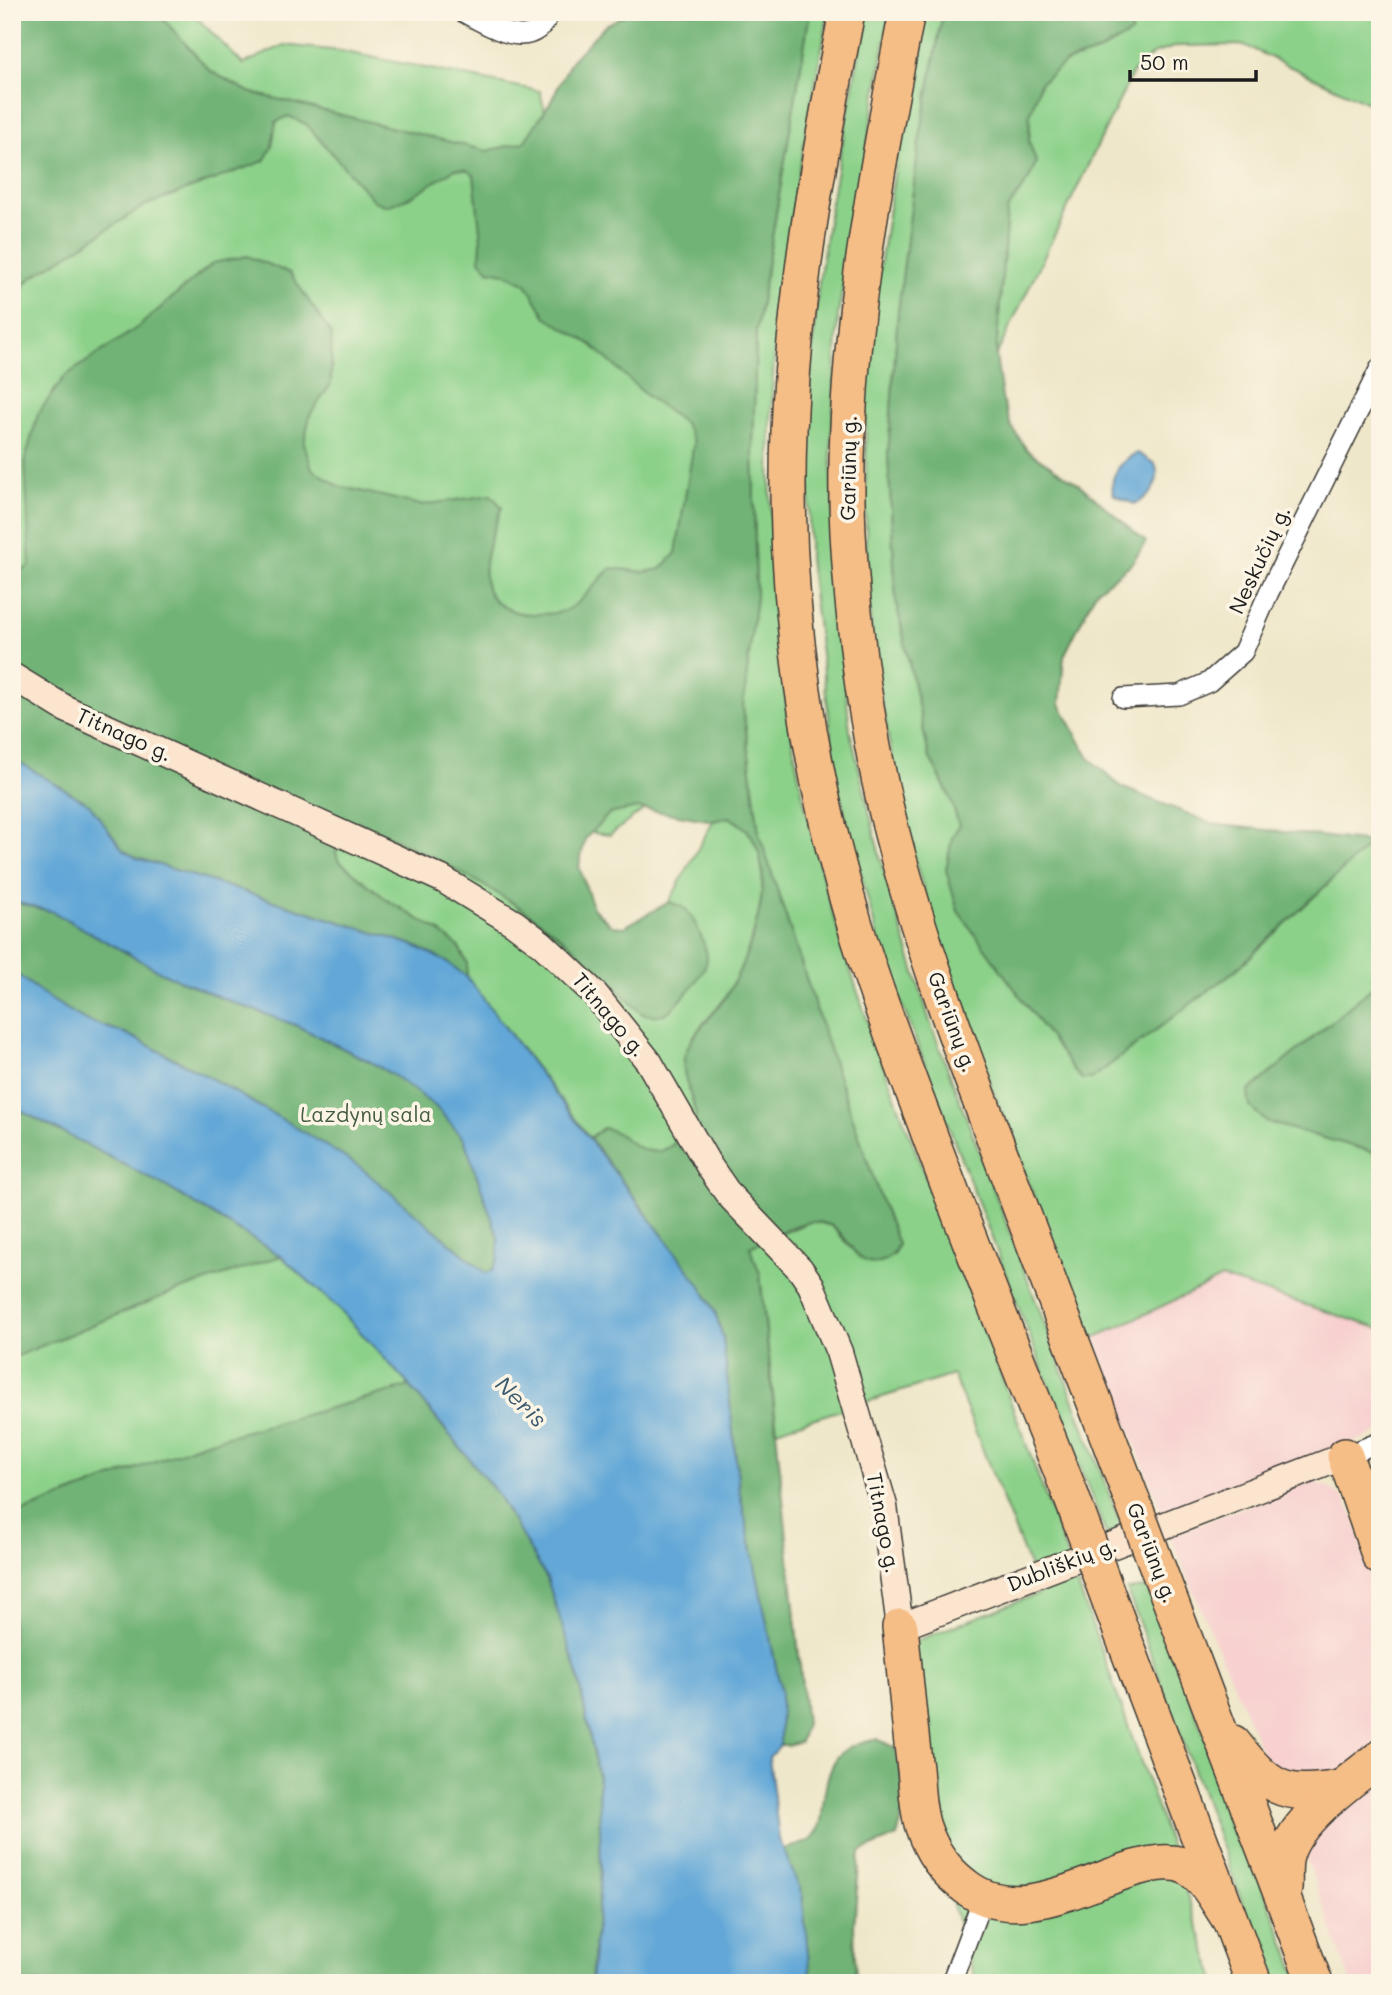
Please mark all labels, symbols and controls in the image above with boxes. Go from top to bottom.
scale bar [1130,38,1256,82]
text: 50 m [1140,48,1189,75]
street label: Gariūnų g. [833,415,862,521]
street label: Neskučių g. [1222,501,1296,618]
street label: Titnago g. [73,701,177,767]
street label: Titnago g. [567,966,653,1062]
street label: Gariūnų g. [923,967,984,1076]
park label: Lazdynų sala [300,1100,432,1127]
water label: Neris [490,1369,554,1433]
street label: Titnago g. [862,1470,907,1575]
street label: Gariūnų g. [1122,1498,1185,1606]
street label: Dubliškių g. [1003,1530,1120,1597]

